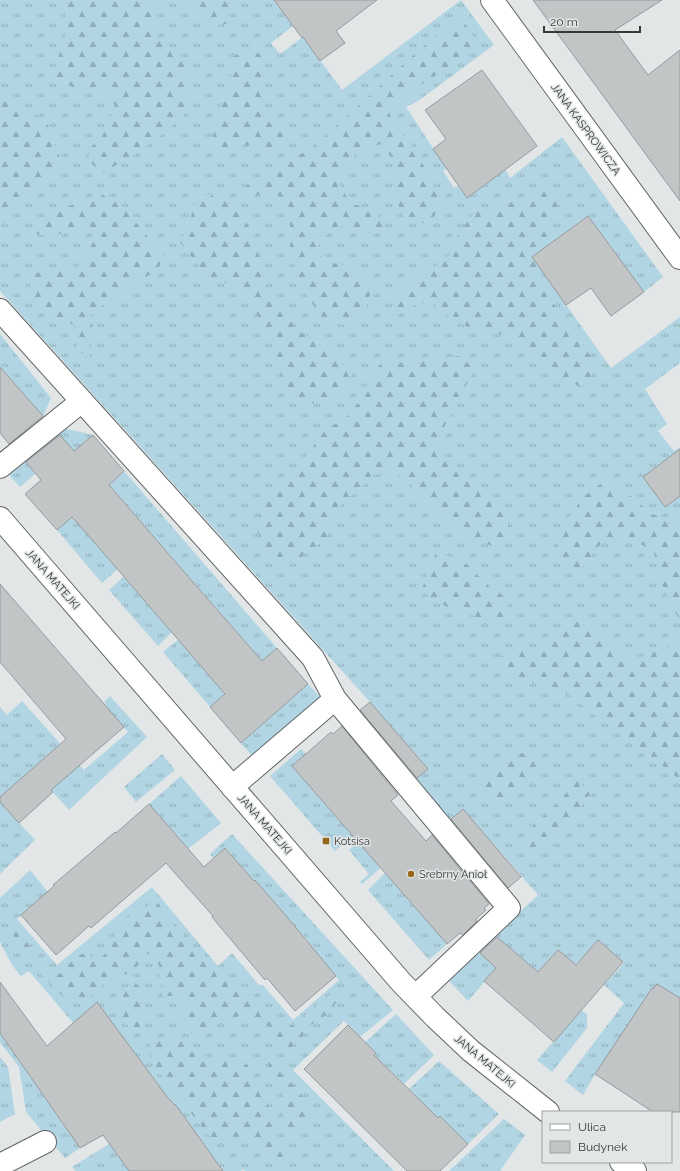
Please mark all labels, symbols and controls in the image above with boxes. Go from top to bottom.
scale bar [544,8,640,34]
text: 20 m [550,15,578,29]
street label: JANA KASPROWICZA [548,81,624,178]
street label: JANA MATEJKI [23,546,82,612]
street label: JANA MATEJKI [235,791,294,857]
place label: Kotsisa [334,835,370,848]
marker: Kotsisa [321,836,331,846]
place label: Srebrny Anioł [419,868,488,881]
marker: Srebrny Anioł [406,869,416,879]
street label: JANA MATEJKI [451,1032,518,1091]
legend [542,1111,672,1163]
text: Ulica [578,1120,606,1134]
text: Budynek [578,1140,628,1154]

